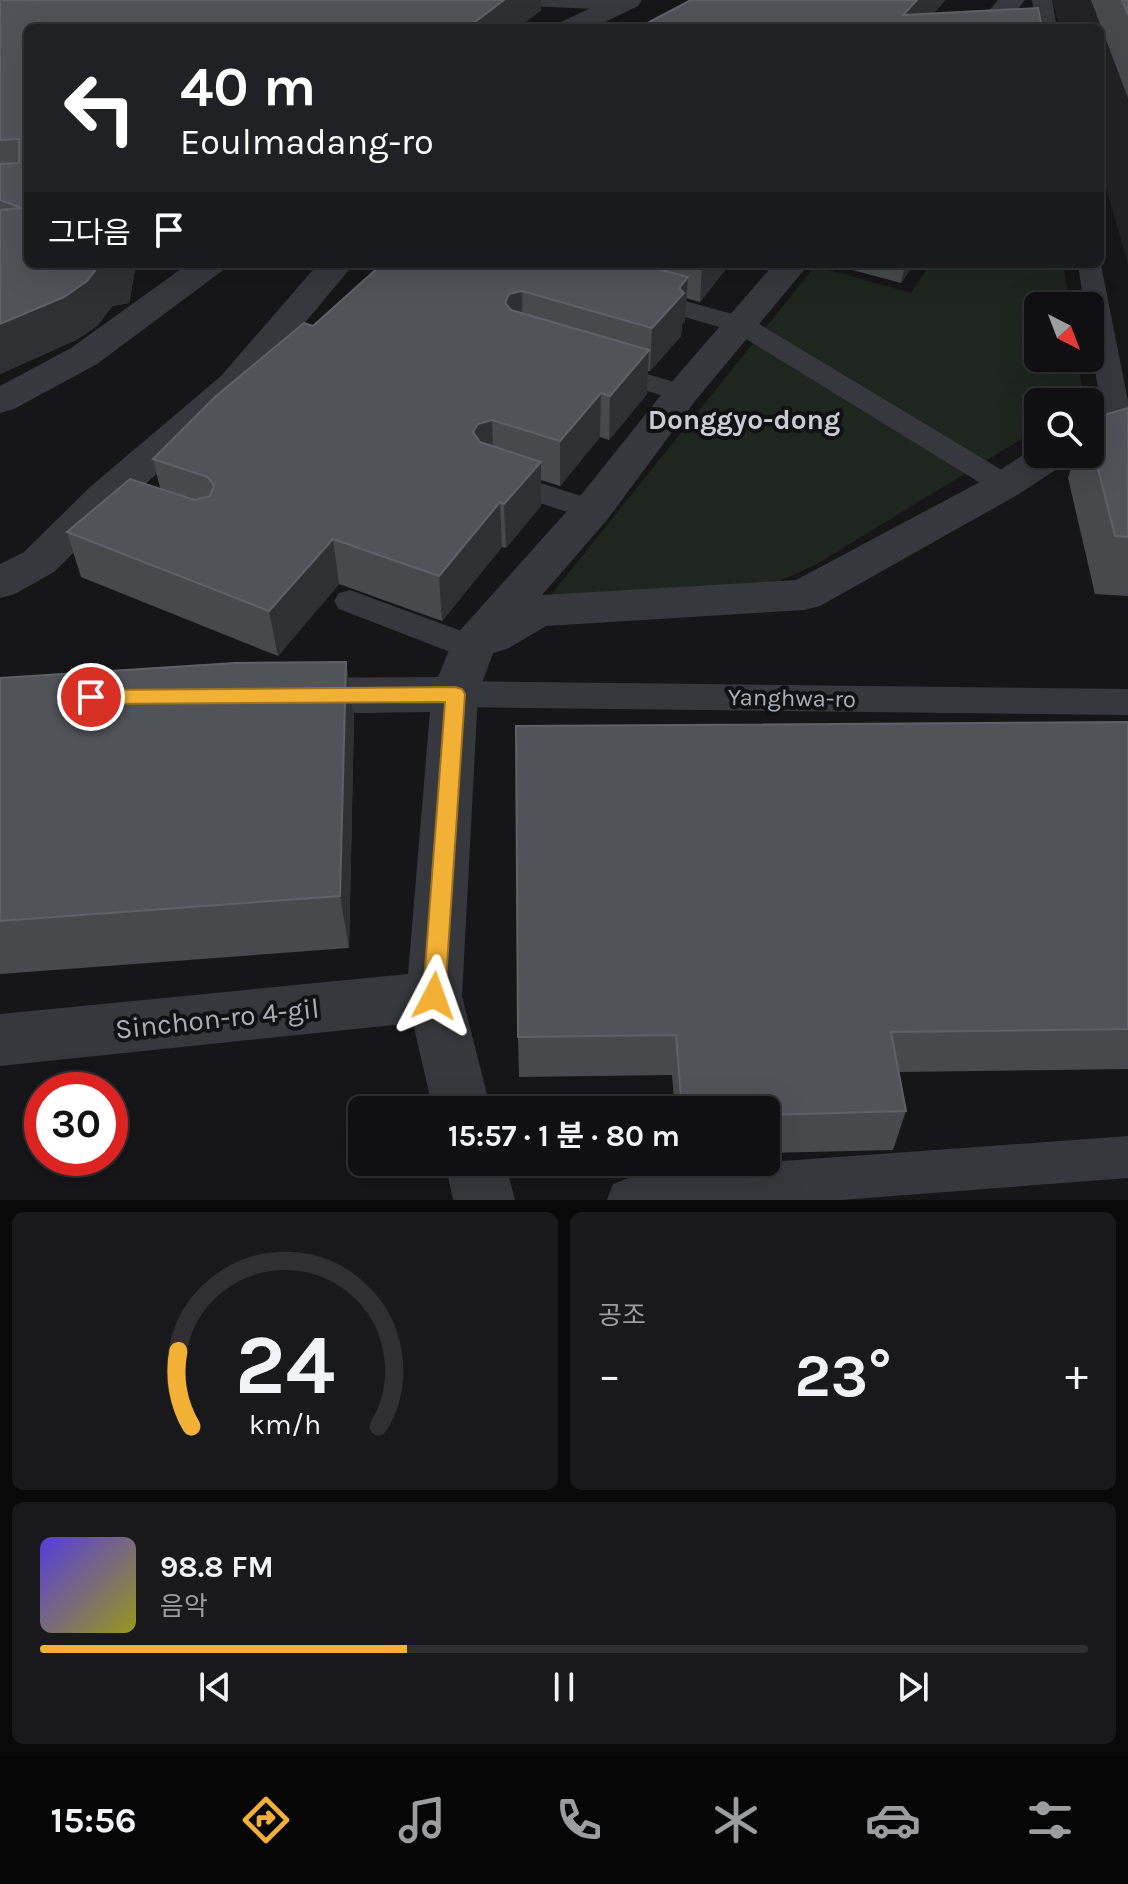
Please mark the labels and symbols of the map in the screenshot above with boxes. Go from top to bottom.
north arrow [1024,292,1104,372]
district label: Donggyo-dong [648,403,840,436]
pin [57,663,125,731]
street label: Yanghwa-ro [728,683,856,713]
position arrow [392,954,476,1038]
street label: Sinchon-ro 4-gil [113,991,321,1046]
speed limit sign: 30 [24,1072,128,1176]

